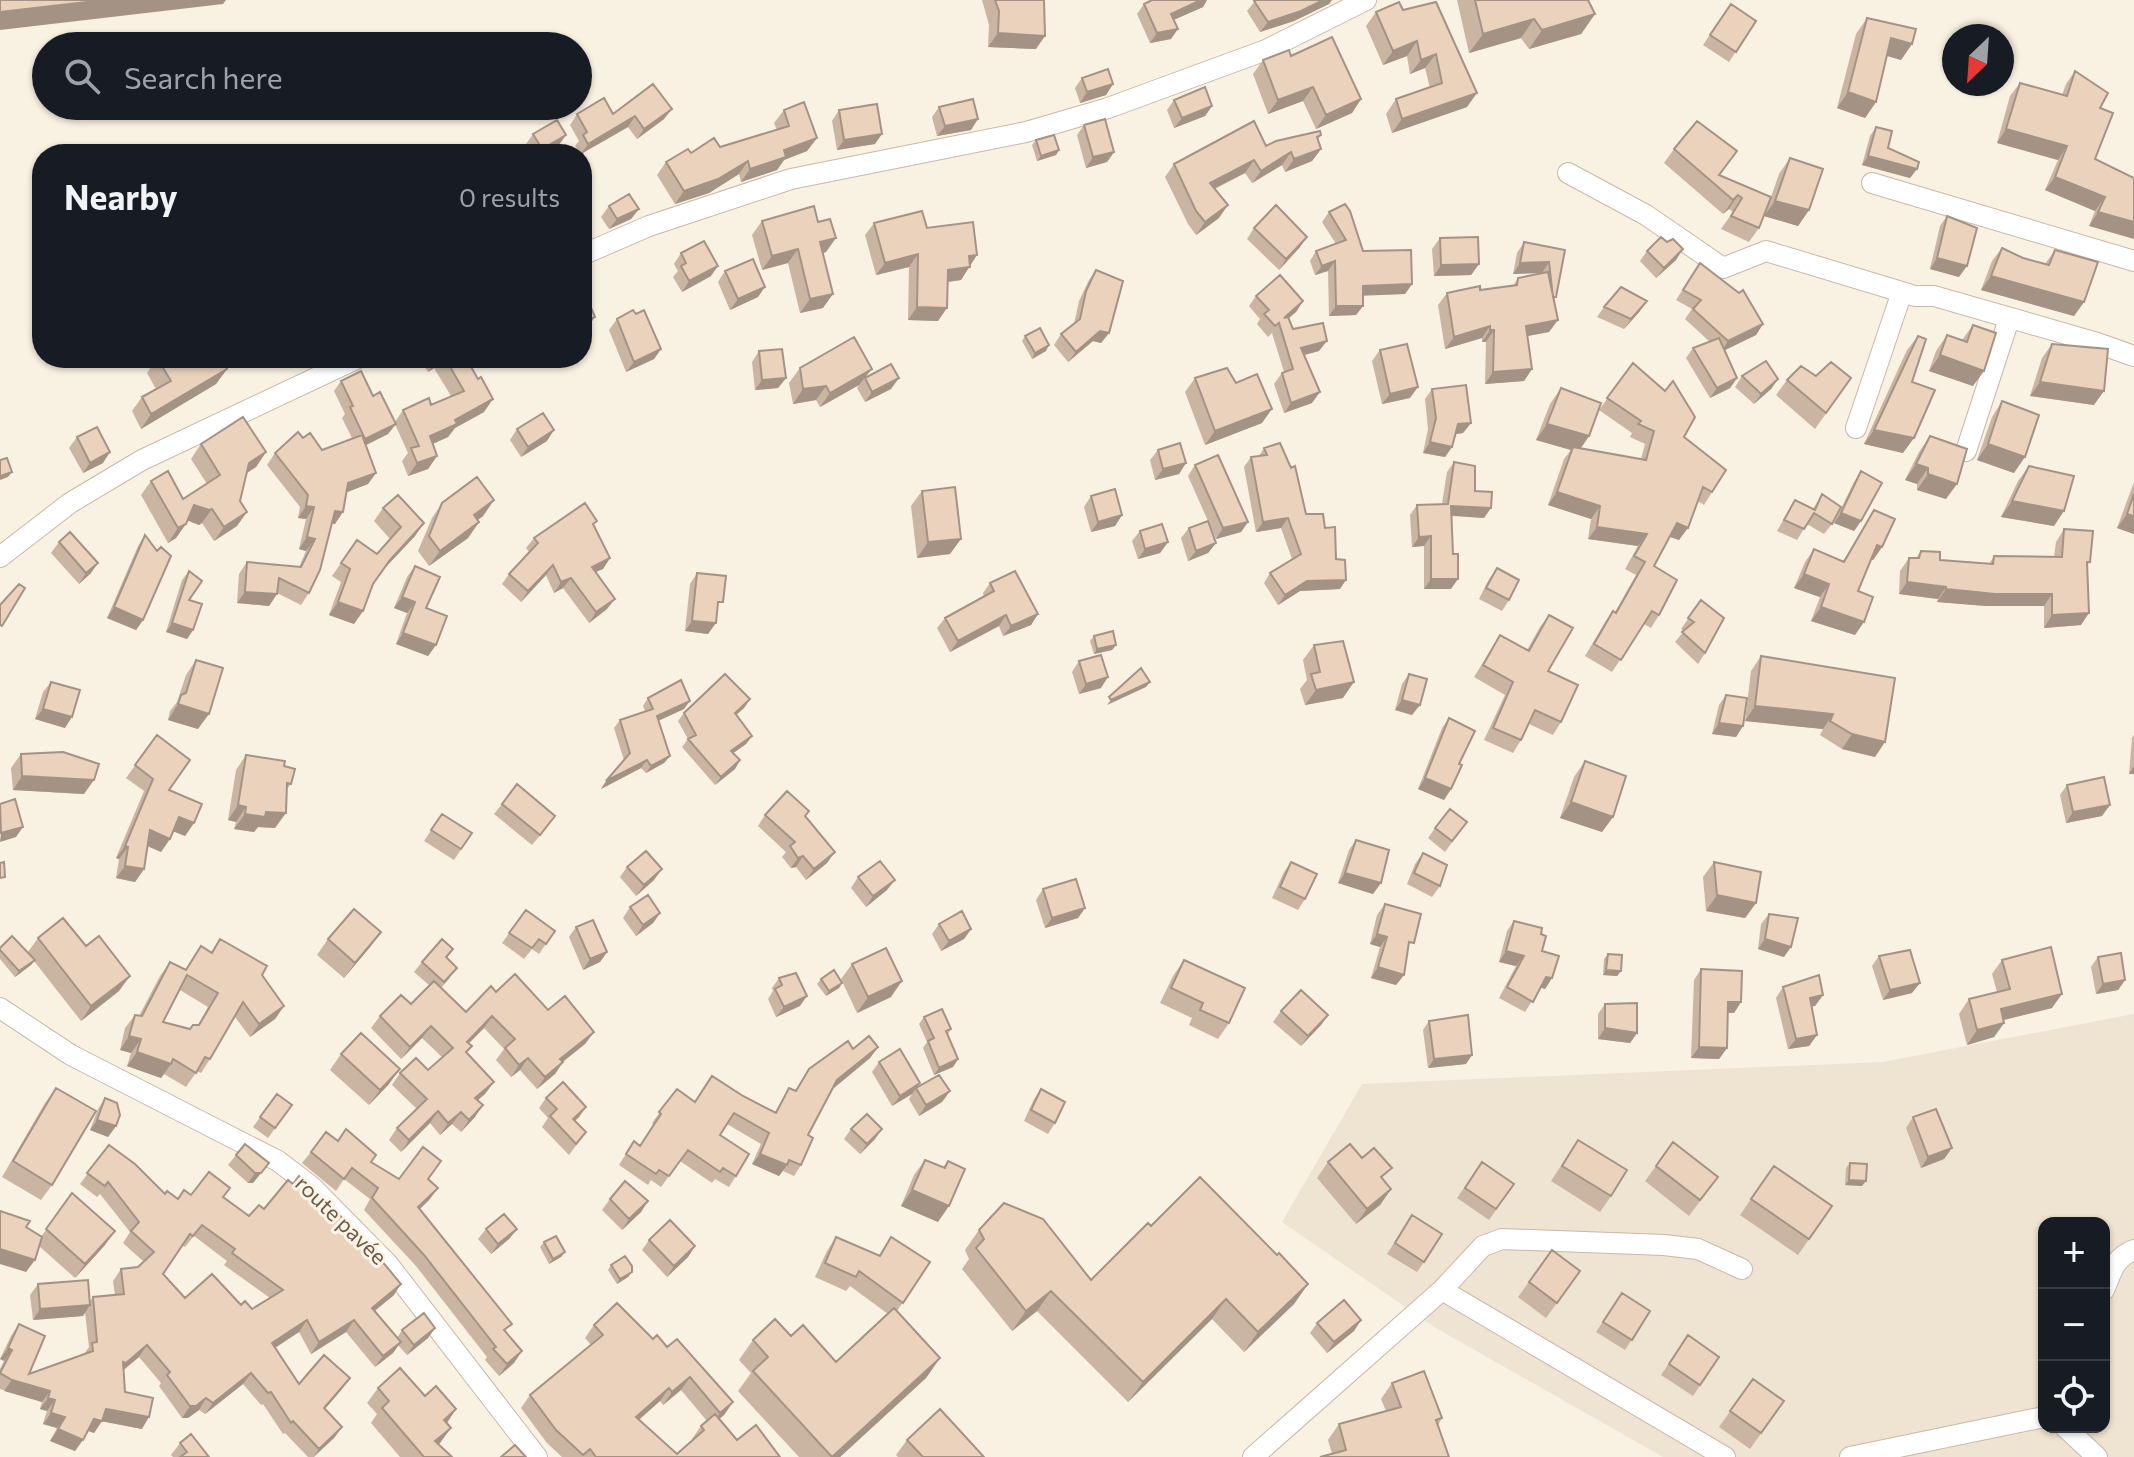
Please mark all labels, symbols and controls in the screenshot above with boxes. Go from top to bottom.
north arrow [1942,24,2014,96]
search box [32,32,592,120]
icon: search [60,54,104,98]
text: Search here [124,58,283,95]
text: Nearby [64,175,178,217]
text: 0 results [459,181,560,212]
street label: route pavée [290,1169,393,1270]
map controls [2038,1217,2110,1433]
button: + [2038,1217,2110,1289]
button: − [2038,1289,2110,1361]
button: locate [2038,1361,2110,1433]

